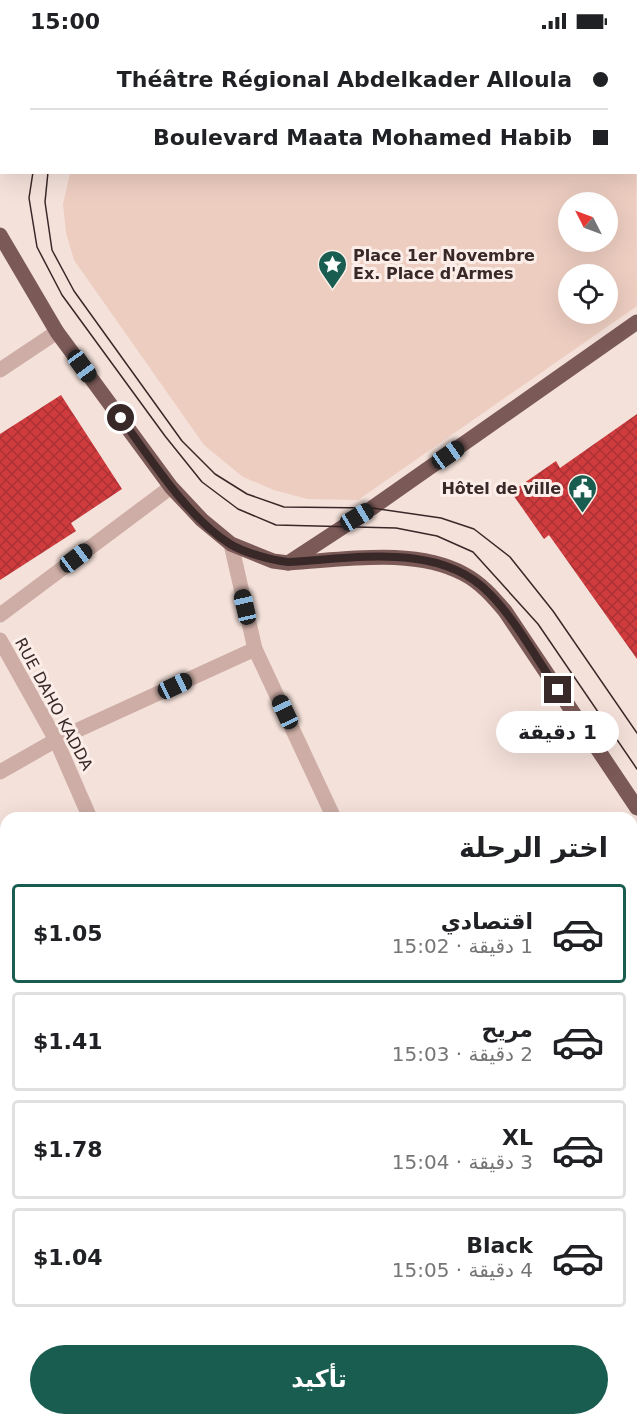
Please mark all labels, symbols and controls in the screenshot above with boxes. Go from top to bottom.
text: 15:00 [30,9,100,34]
text: Théâtre Régional Abdelkader Alloula [117,67,572,92]
text: Boulevard Maata Mohamed Habib [153,125,572,150]
north arrow [558,192,618,252]
map controls [558,192,618,324]
place label: Place 1er Novembre Ex. Place d'Armes [353,246,535,283]
place icon: Place 1er Novembre Ex. Place d'Armes [316,248,348,290]
button: locate [558,264,618,324]
car [64,346,100,386]
route start [107,404,134,431]
car [428,437,468,473]
public building icon: Hôtel de ville [566,472,598,514]
place label: Hôtel de ville [441,479,561,498]
car [337,500,377,534]
car [56,540,96,576]
car [232,587,258,627]
street label: RUE DAHO KADDA [11,635,97,773]
car [155,670,195,702]
route end [544,676,571,703]
car [269,692,301,732]
callout: 1 دقيقة [496,711,620,753]
text: 1 دقيقة [518,720,597,744]
text: اختر الرحلة [459,832,608,863]
icon: car [551,907,605,961]
text: اقتصادي [441,909,533,934]
text: $1.05 [33,921,103,946]
text: 1 دقيقة · 15:02 [392,934,533,958]
icon: car [551,1015,605,1069]
text: مريح [482,1017,533,1042]
text: $1.41 [33,1029,103,1054]
text: 2 دقيقة · 15:03 [392,1042,533,1066]
icon: car [551,1123,605,1177]
text: XL [502,1125,533,1150]
text: $1.78 [33,1137,103,1162]
text: 3 دقيقة · 15:04 [392,1150,533,1174]
icon: car [551,1231,605,1285]
text: Black [466,1233,533,1258]
text: $1.04 [33,1245,103,1270]
text: 4 دقيقة · 15:05 [392,1258,533,1282]
button: تأكيد [30,1345,608,1414]

